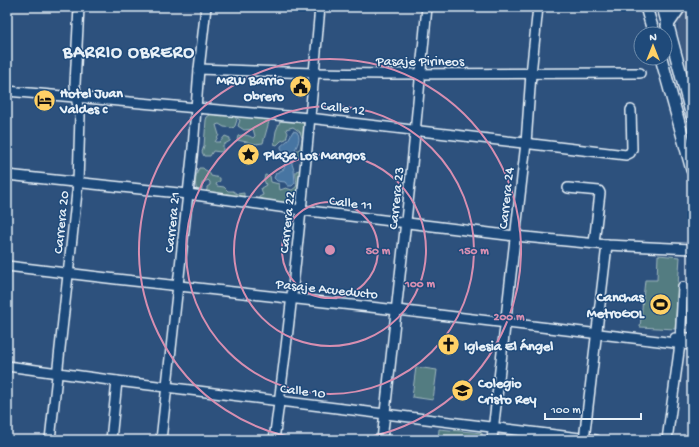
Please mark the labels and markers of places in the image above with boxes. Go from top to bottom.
place label: MRW Barrio Obrero [217,73,285,106]
public building icon: MRW Barrio Obrero [287,74,313,100]
place label: Hotel Juan Valdes c [59,86,123,119]
hotel icon: Hotel Juan Valdes c [32,87,58,113]
place icon: Plaza Los Mangos [236,141,262,167]
place label: Plaza Los Mangos [263,148,366,165]
centre of rings [323,243,337,257]
place label: Canchas MetroGOL [587,290,645,323]
sports icon: Canchas MetroGOL [647,291,673,317]
church icon: Iglesia El Ángel [435,332,461,358]
place label: Iglesia El Ángel [464,338,553,356]
place label: Colegio Cristo Rey [477,376,537,409]
school or university icon: Colegio Cristo Rey [450,377,476,403]

